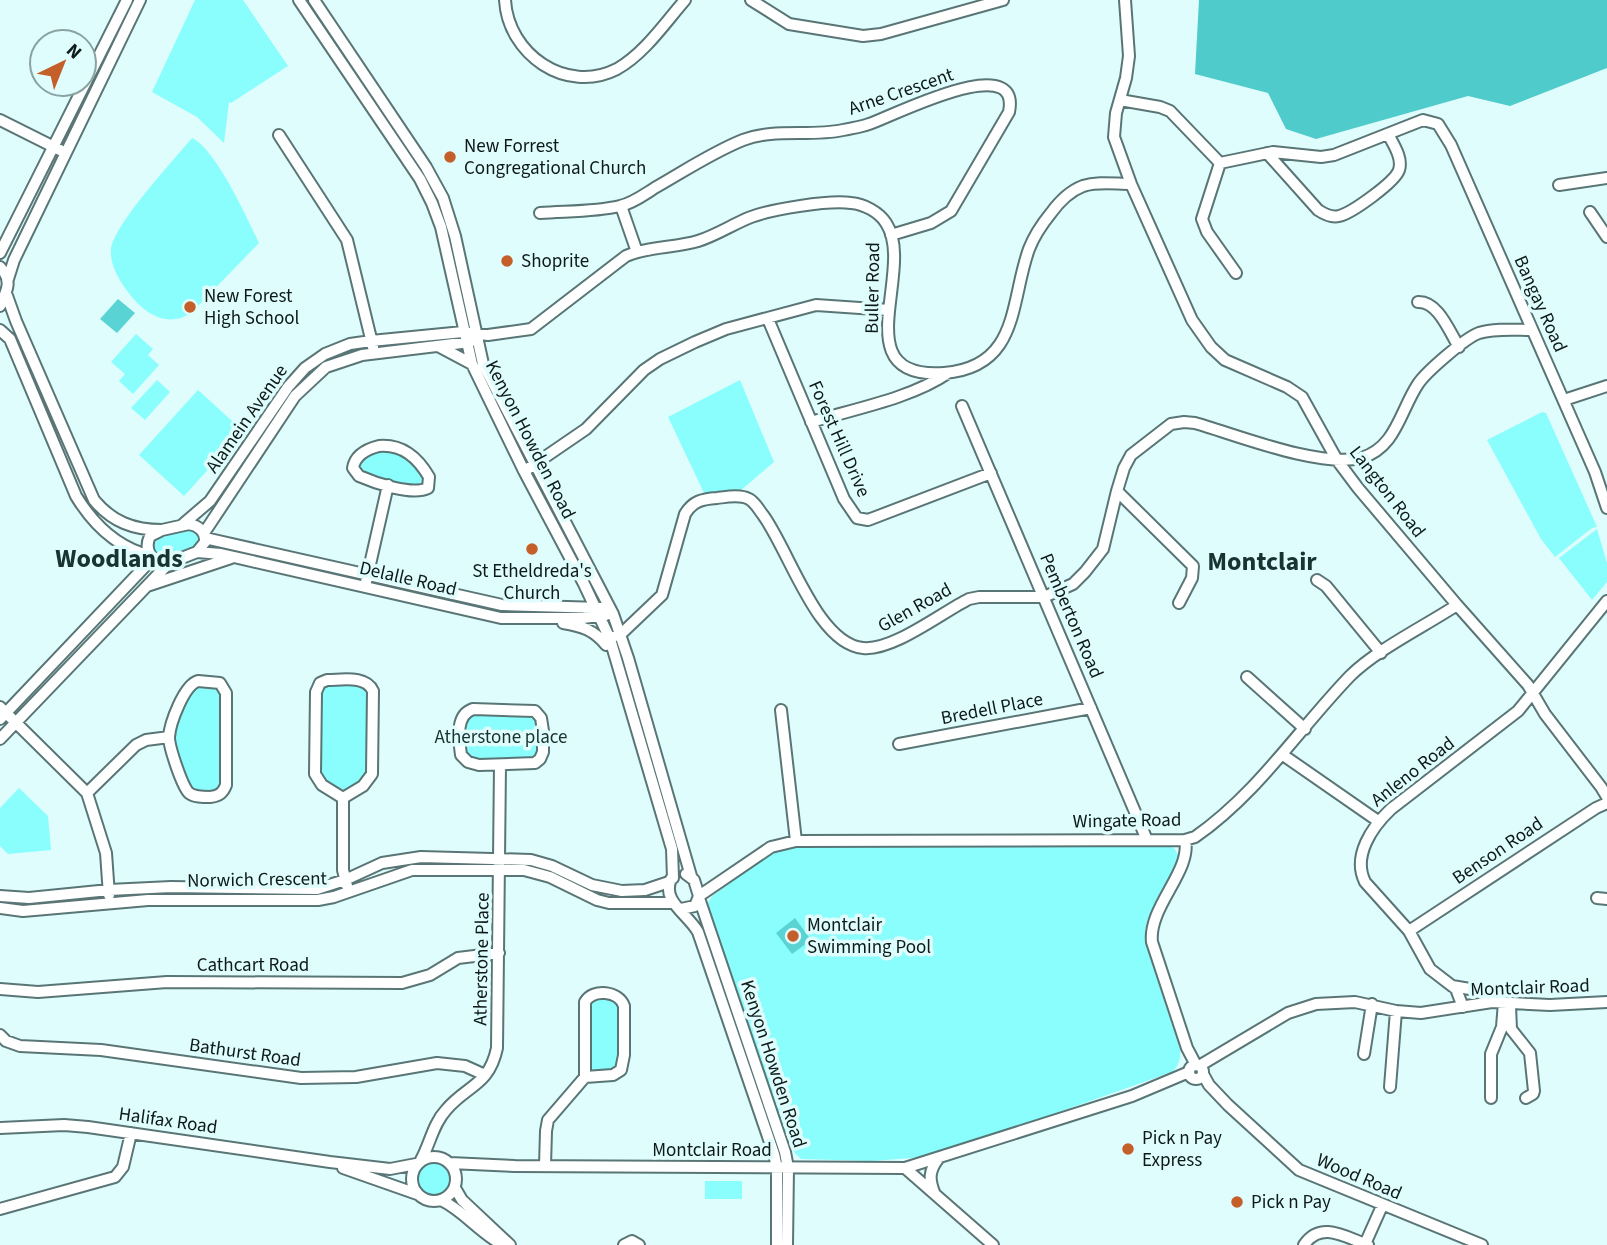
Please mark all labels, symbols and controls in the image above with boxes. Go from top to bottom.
north arrow [28,28,98,98]
text: N [60,37,87,66]
street label: Arne Crescent [845,61,958,123]
place label: New Forrest Congregational Church [464,133,646,182]
marker: New Forrest Congregational Church [442,149,458,165]
street label: Buller Road [859,242,887,334]
place label: Shoprite [521,248,589,275]
street label: Bangay Road [1507,251,1573,357]
marker: Shoprite [499,253,515,269]
place label: New Forest High School [204,283,300,332]
marker: New Forest High School [182,299,198,315]
street label: Kenyon Howden Road [478,356,582,524]
street label: Alamein Avenue [199,359,295,479]
street label: Forest Hill Drive [801,377,877,501]
street label: Langton Road [1342,440,1432,544]
district label: Woodlands [55,540,183,577]
marker: St Etheldreda's Church [524,541,540,557]
district label: Montclair [1207,543,1317,580]
street label: Pemberton Road [1033,549,1109,683]
street label: Delalle Road [357,555,459,603]
place label: St Etheldreda's Church [472,558,592,607]
street label: Glen Road [873,577,957,639]
street label: Bredell Place [939,686,1045,732]
park label: Atherstone place [434,724,568,751]
street label: Anleno Road [1365,731,1461,813]
street label: Wingate Road [1072,807,1182,835]
street label: Benson Road [1447,811,1549,891]
street label: Norwich Crescent [187,865,328,895]
street label: Atherstone Place [467,892,497,1026]
place label: Montclair Swimming Pool [807,912,931,961]
marker: Montclair Swimming Pool [785,928,801,944]
street label: Cathcart Road [197,952,309,979]
street label: Montclair Road [1470,972,1590,1004]
street label: Kenyon Howden Road [733,977,813,1151]
street label: Bathurst Road [187,1032,303,1074]
street label: Halifax Road [117,1101,219,1141]
place label: Pick n Pay Express [1142,1125,1222,1174]
street label: Montclair Road [652,1137,772,1164]
marker: Pick n Pay Express [1120,1141,1136,1157]
street label: Wood Road [1312,1147,1406,1207]
place label: Pick n Pay [1251,1189,1331,1216]
marker: Pick n Pay [1229,1194,1245,1210]

